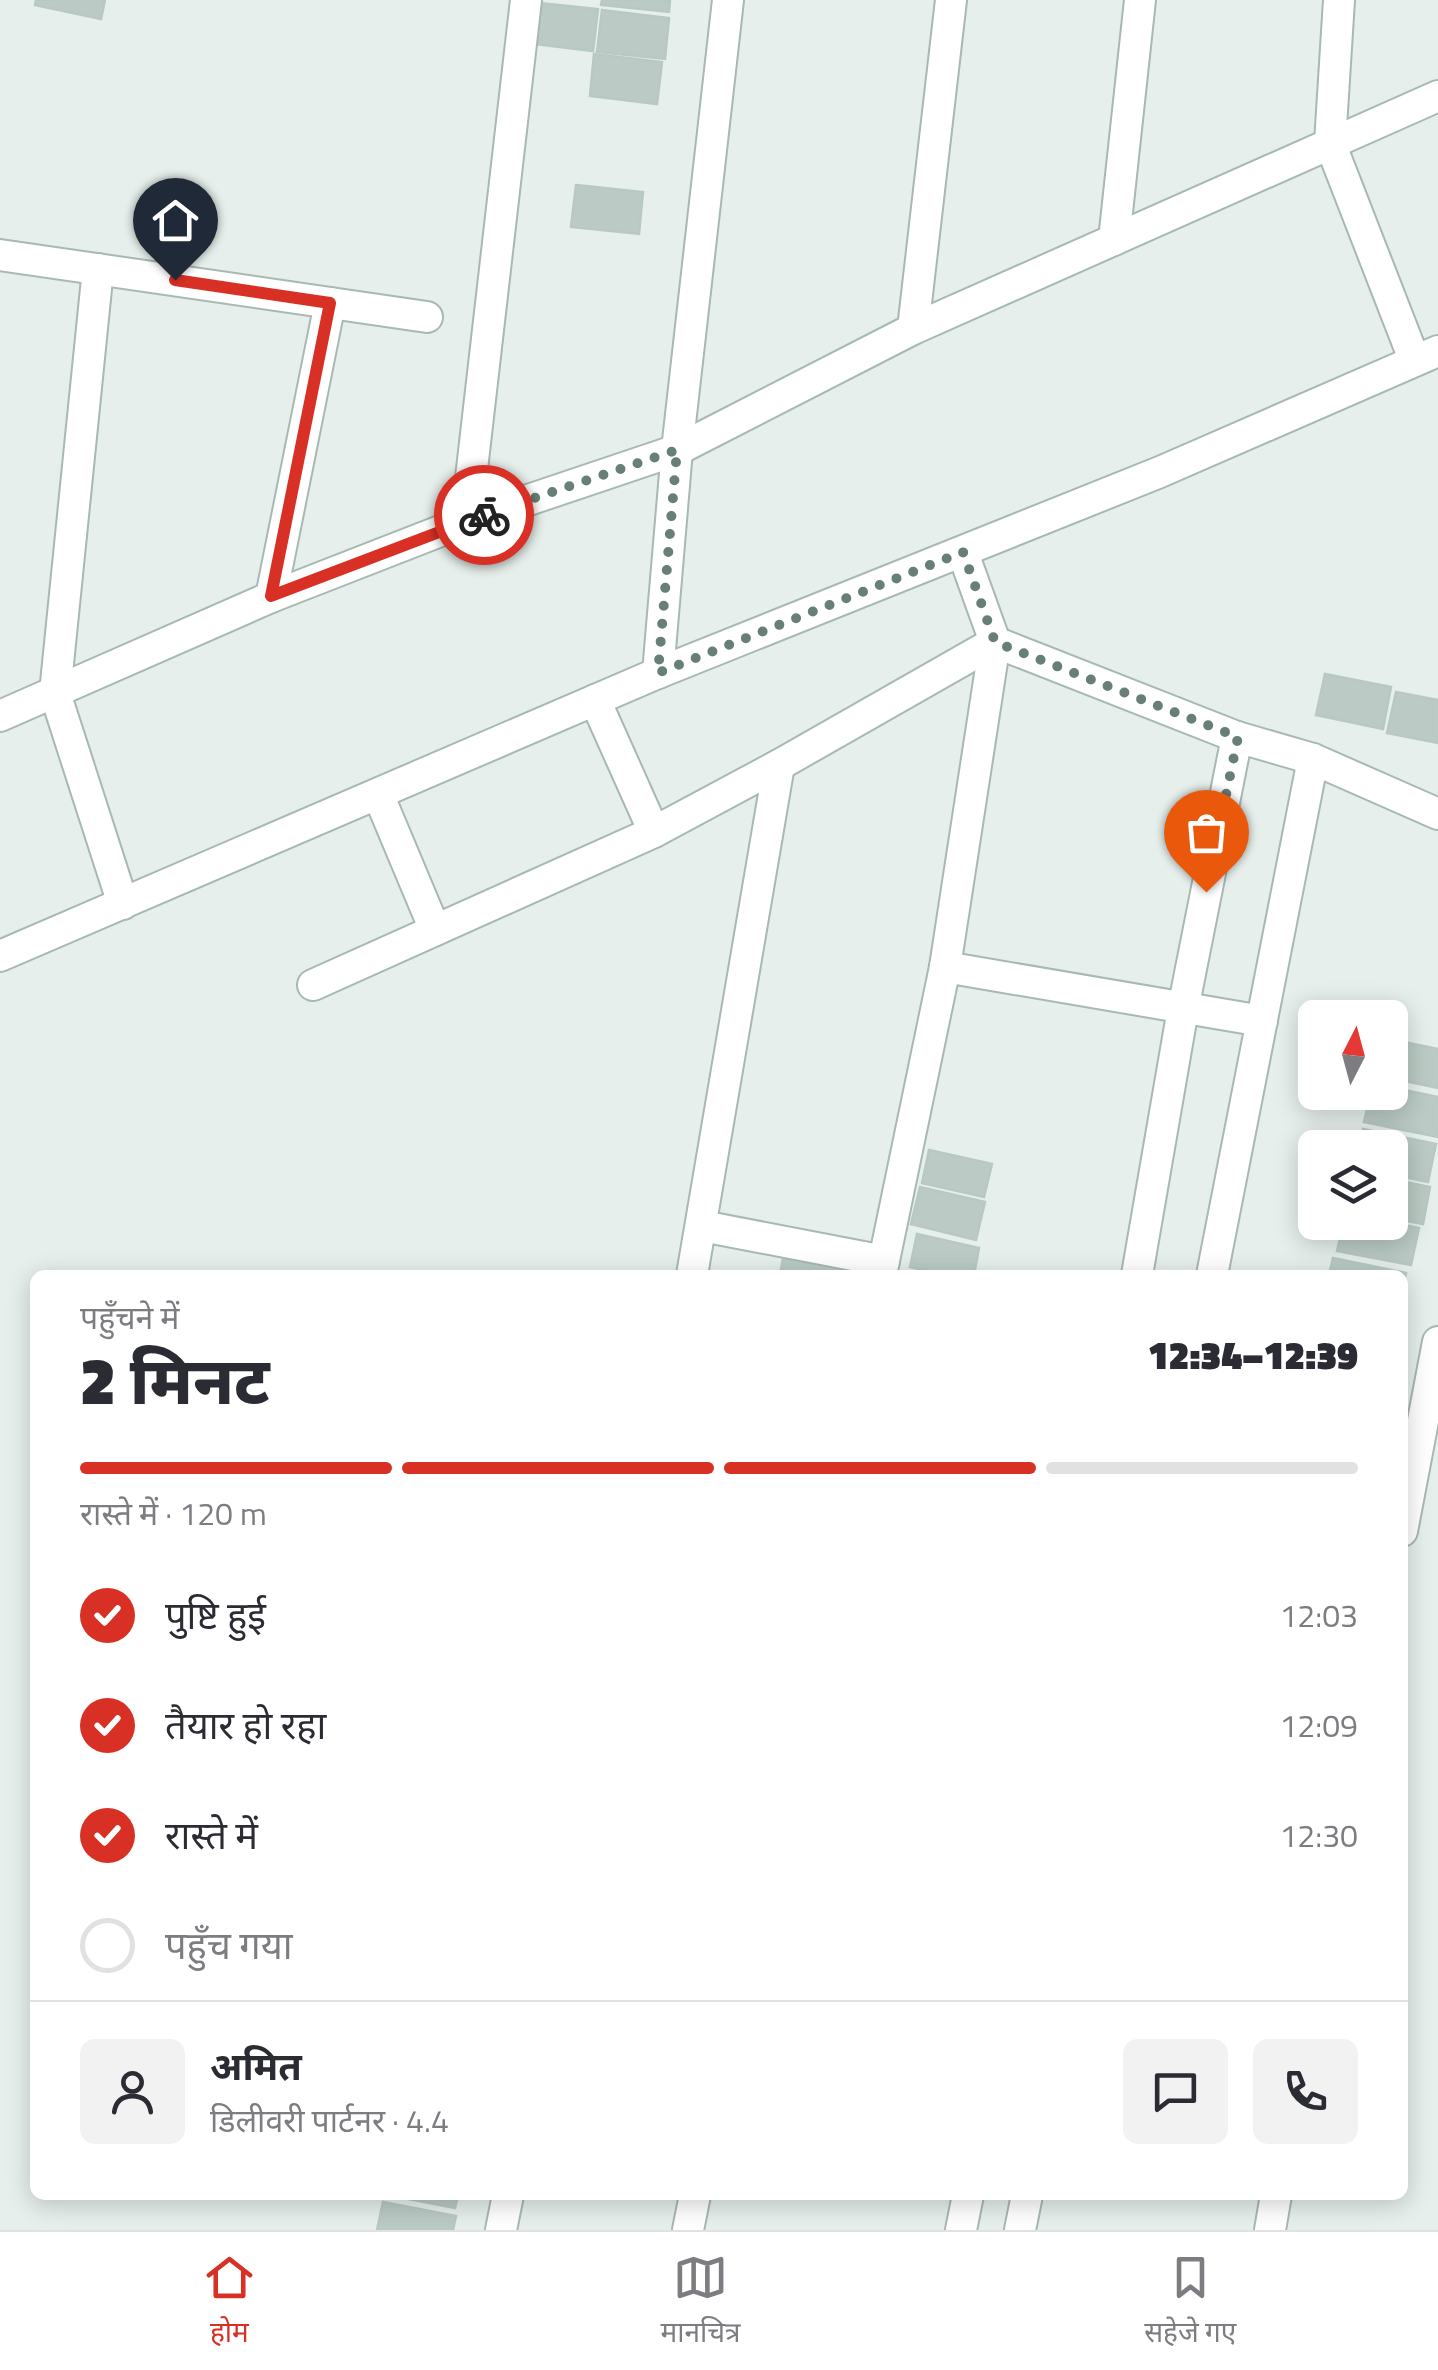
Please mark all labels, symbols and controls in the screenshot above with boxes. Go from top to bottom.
pin [133,178,218,281]
icon: home [148,193,203,248]
courier [434,465,534,565]
icon: bike [457,488,512,543]
pin [1164,790,1249,893]
icon: bag [1179,805,1234,860]
north arrow [1298,1000,1408,1110]
map controls [1298,1000,1408,1240]
button: layers [1298,1130,1408,1240]
text: पहुँचने में [80,1293,179,1341]
text: 12:34–12:39 [1148,1326,1358,1384]
text: 2 मिनट [80,1330,270,1429]
text: रास्ते में · 120 m [80,1489,267,1537]
text: पुष्टि हुई [165,1586,266,1644]
icon: check [80,1588,135,1643]
text: 12:03 [1279,1591,1358,1639]
text: तैयार हो रहा [165,1696,326,1754]
icon: check [80,1698,135,1753]
text: 12:09 [1279,1701,1358,1749]
text: रास्ते में [165,1806,258,1864]
icon: check [80,1808,135,1863]
text: 12:30 [1279,1811,1358,1859]
text: पहुँच गया [165,1916,293,1974]
text: अमित [210,2037,302,2095]
button: person [80,2039,185,2144]
button: chat [1123,2039,1228,2144]
button: phone [1253,2039,1358,2144]
text: डिलीवरी पार्टनर · 4.4 [210,2096,449,2144]
tab: होम [202,2250,257,2353]
tab: मानचित्र [660,2250,741,2353]
tab: सहेजे गए [1144,2250,1236,2353]

